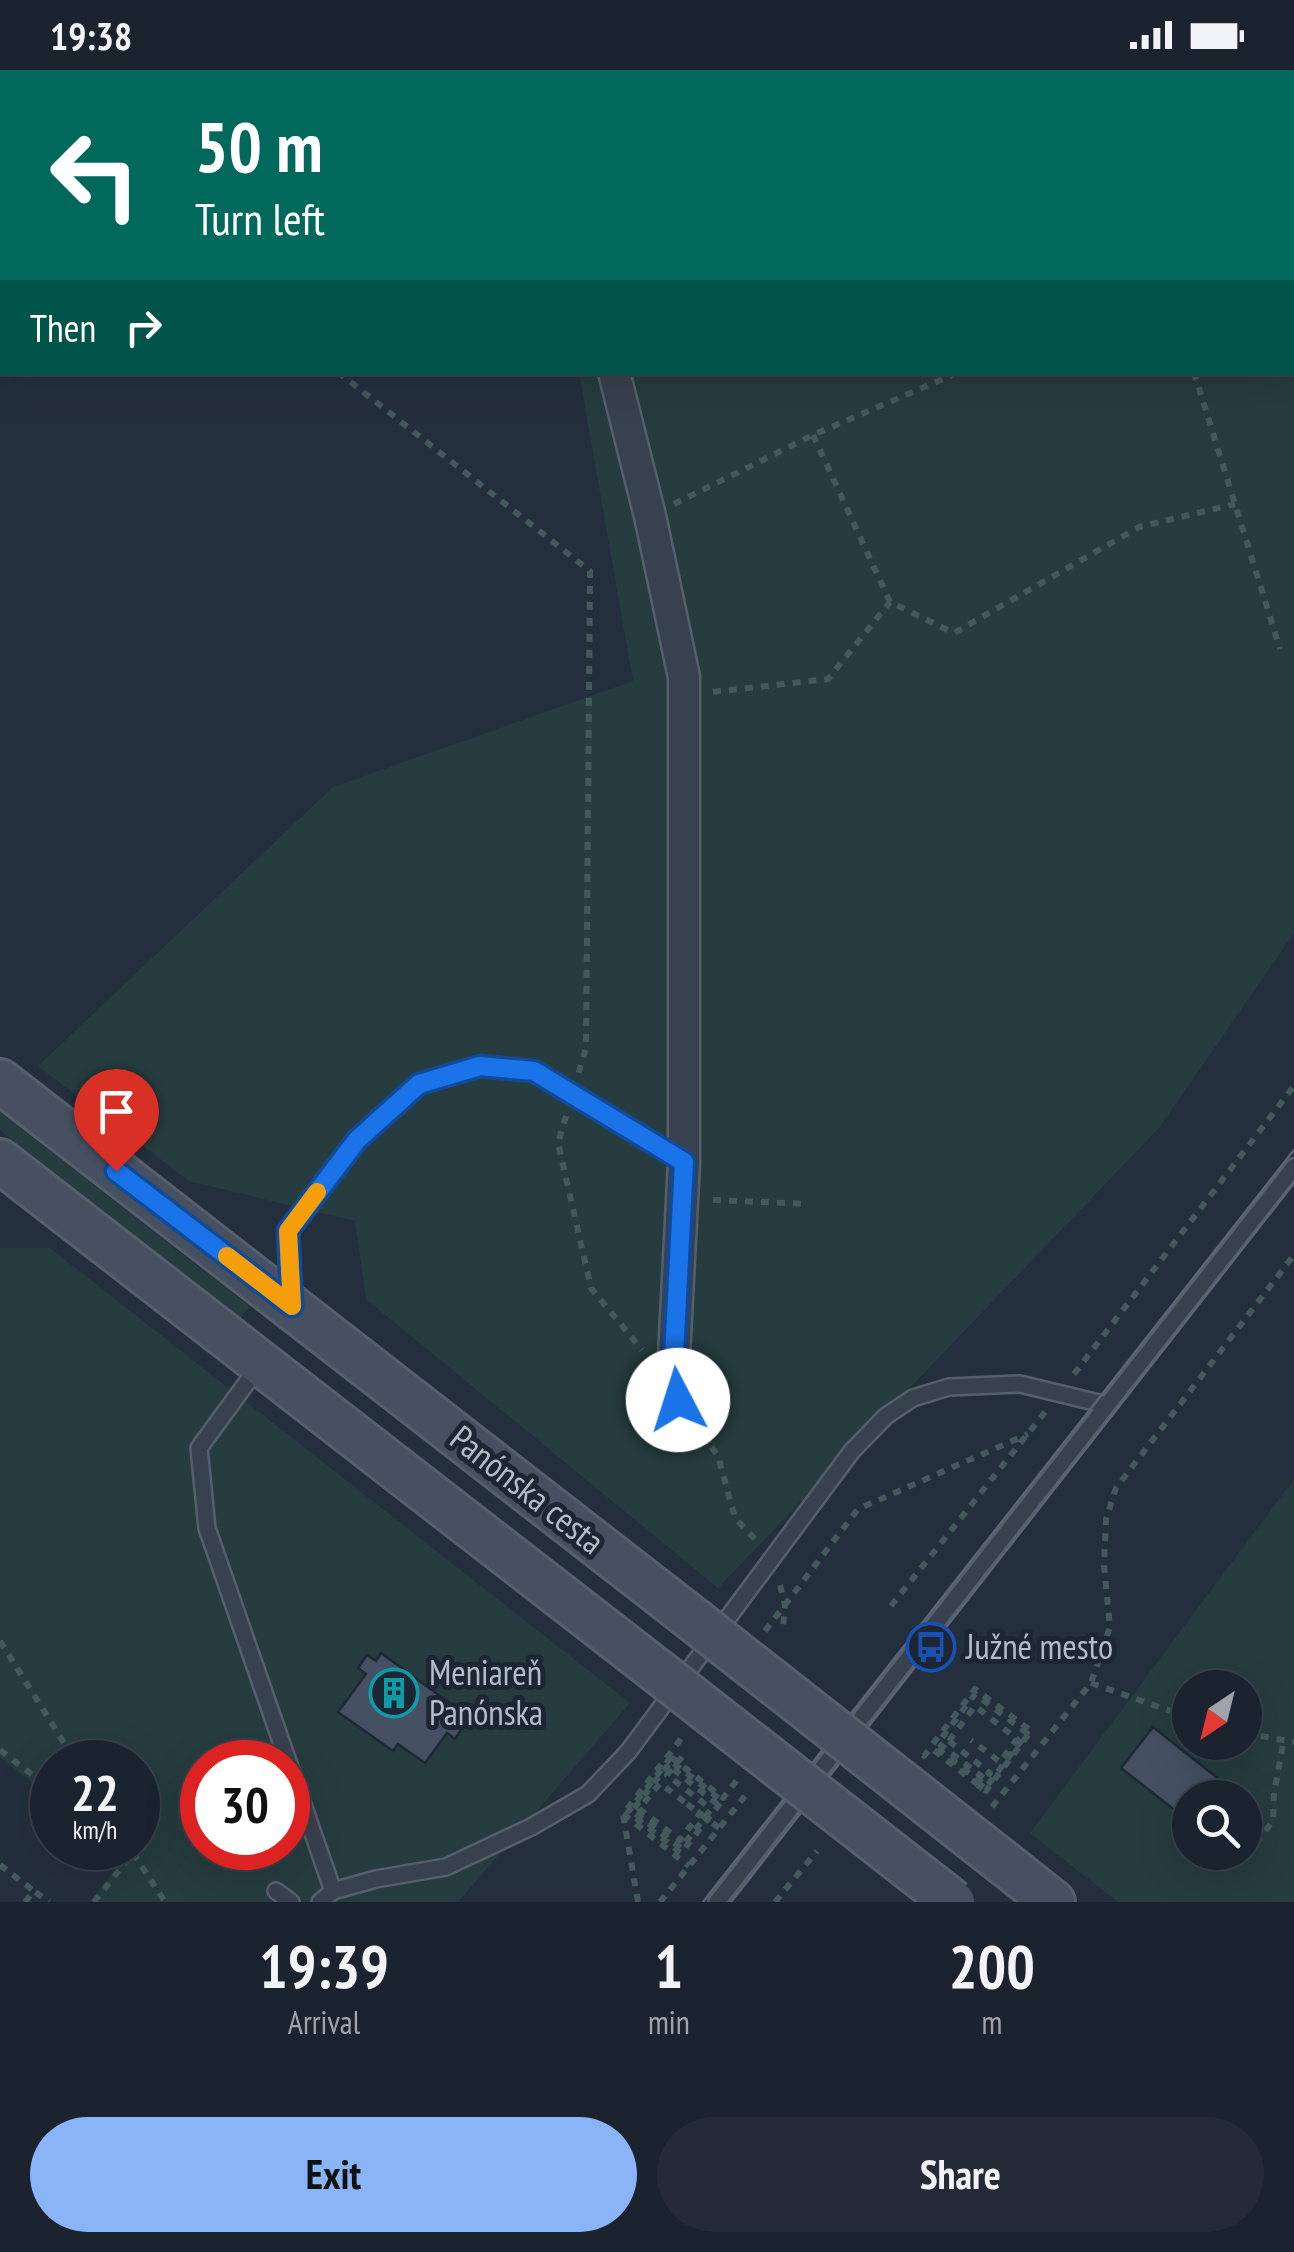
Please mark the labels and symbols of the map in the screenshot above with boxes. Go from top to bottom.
pin [74,1069,159,1172]
position arrow [626,1348,730,1452]
street label: Panónska cesta [441,1415,614,1564]
bus stop icon: Južné mesto [905,1621,957,1673]
place label: Južné mesto [965,1623,1113,1669]
place label: Meniareň Panónska [429,1649,543,1735]
building icon: Meniareň Panónska [368,1667,420,1719]
north arrow [1172,1670,1262,1760]
speed limit sign: 30 [180,1740,310,1870]

